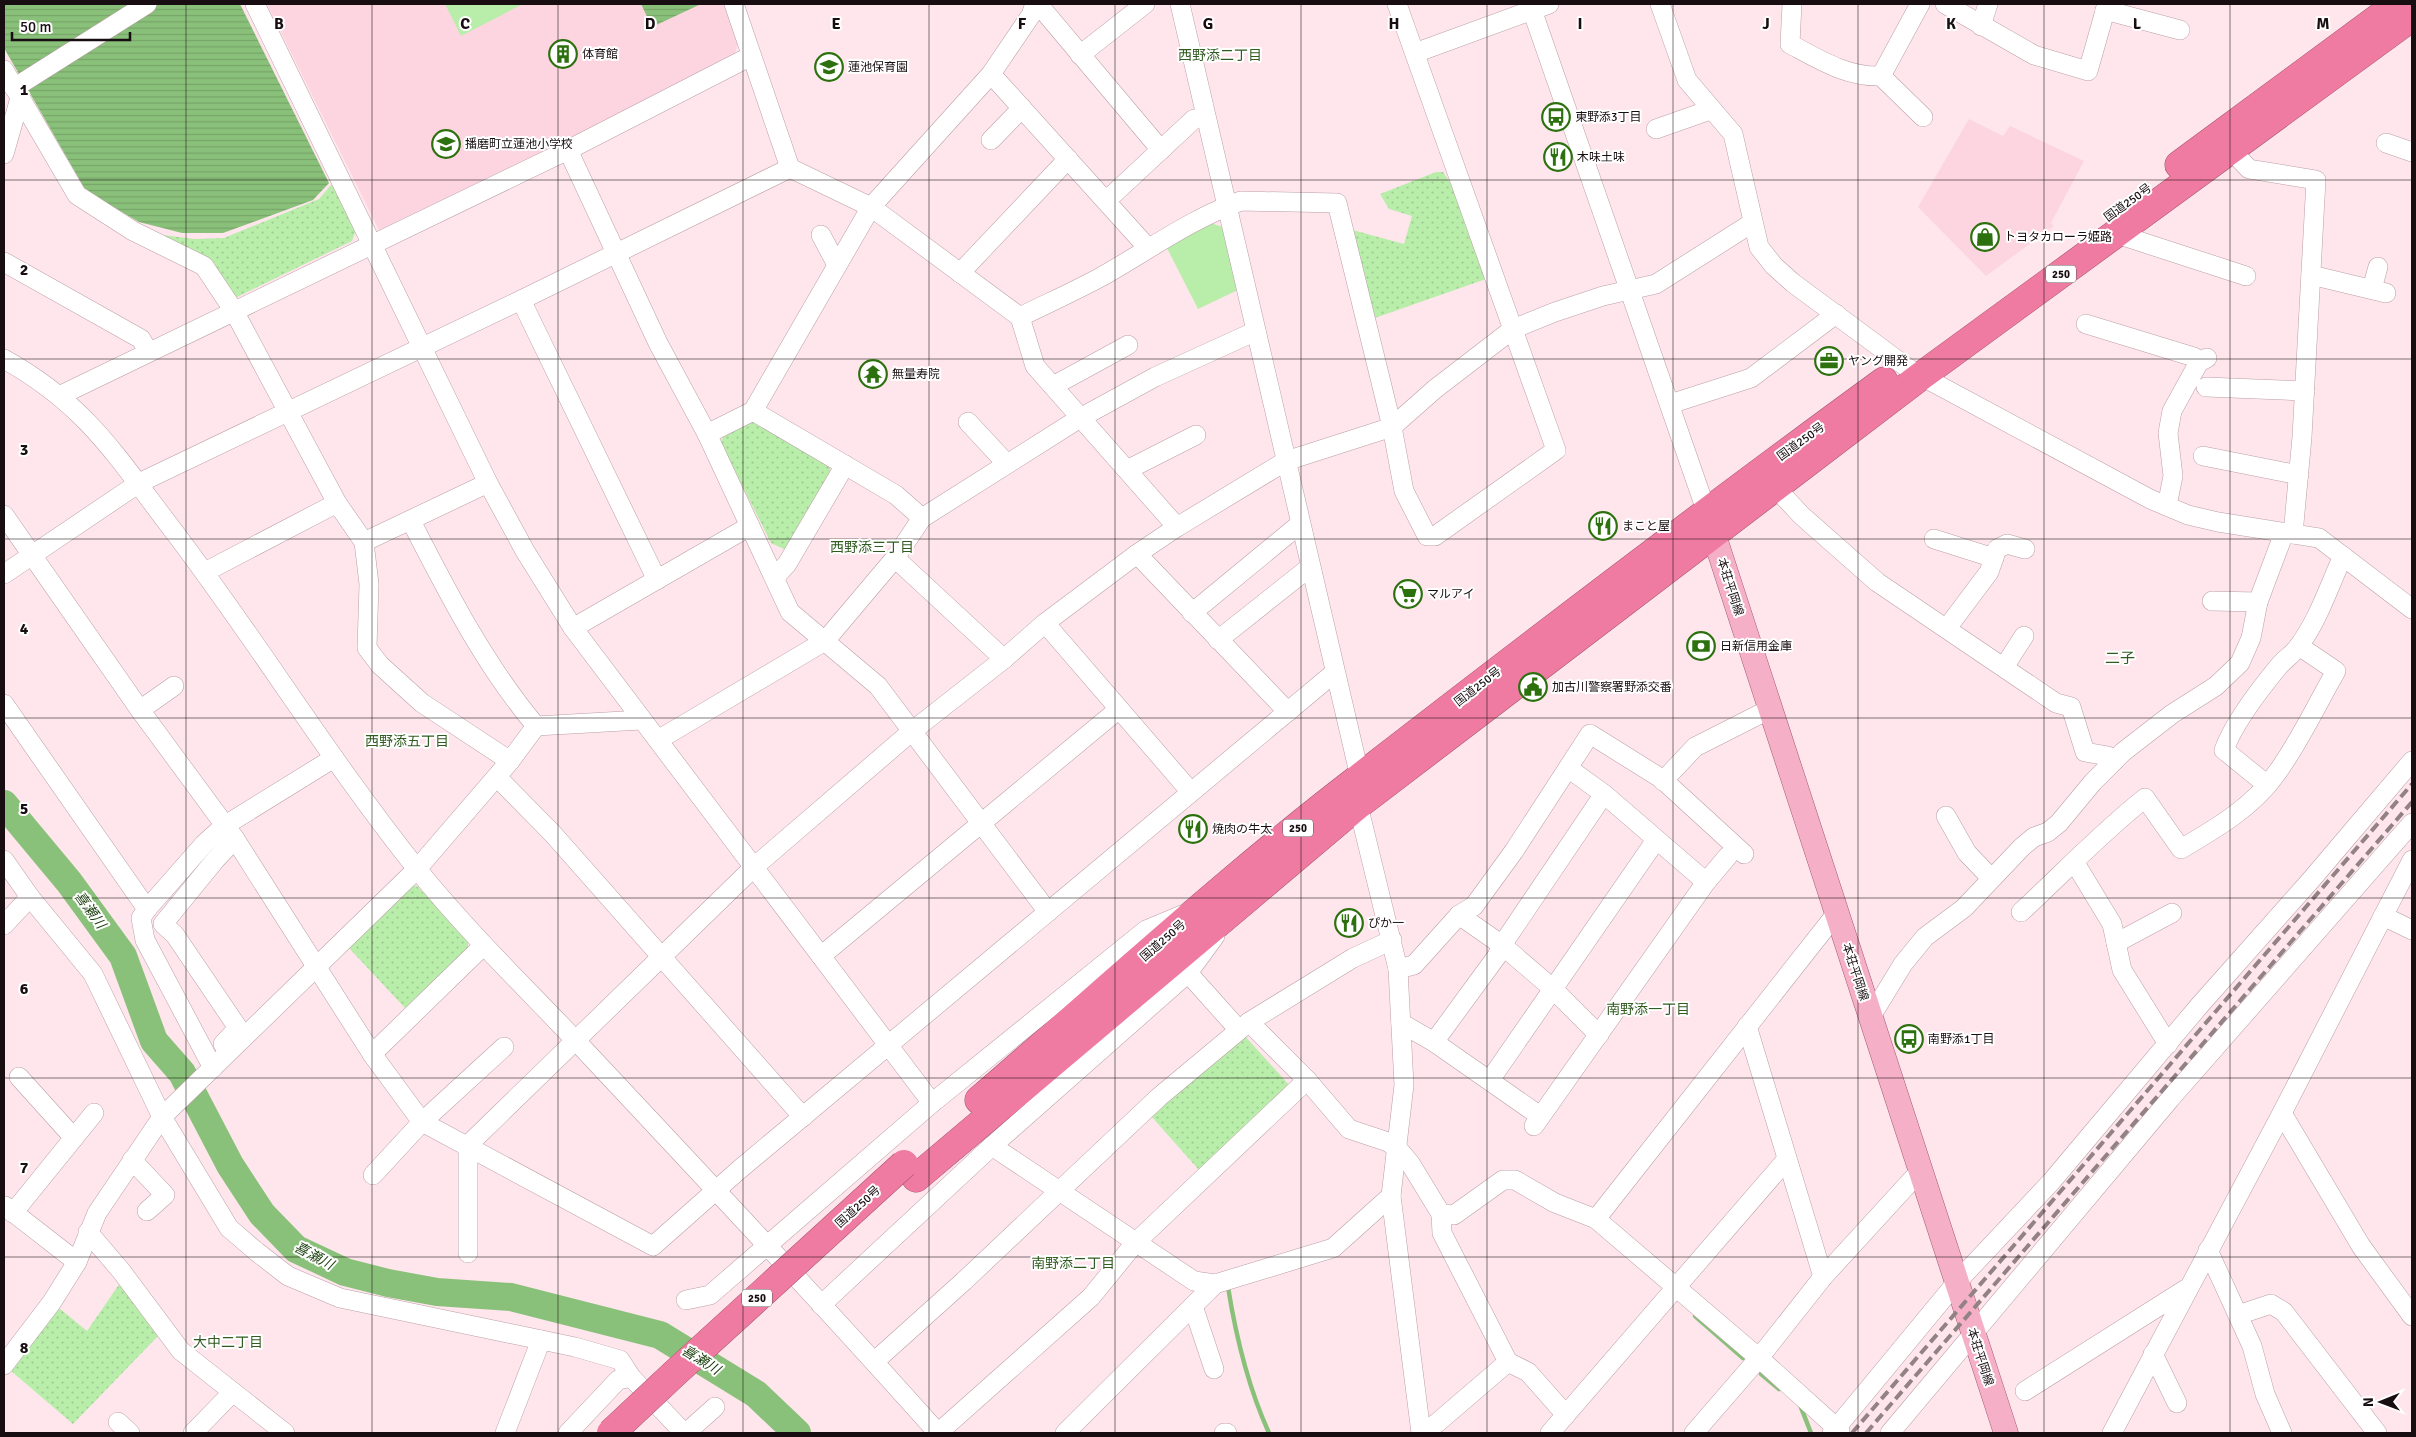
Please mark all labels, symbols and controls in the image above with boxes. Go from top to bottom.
scale bar [12,10,130,42]
text: B [274,14,284,34]
text: C [460,14,470,34]
text: D [645,14,656,34]
text: E [831,14,841,34]
text: F [1018,14,1027,34]
text: G [1203,14,1213,34]
text: H [1389,14,1399,34]
text: I [1577,14,1583,34]
text: J [1762,14,1770,34]
text: K [1946,14,1956,34]
text: L [2133,14,2142,34]
text: M [2316,14,2330,34]
text: 50 m [20,18,51,36]
building icon: 体育館 [548,39,578,69]
place label: 体育館 [582,47,618,62]
district label: 西野添二丁目 [1178,47,1262,64]
school or university icon: 蓮池保育園 [814,52,844,82]
place label: 蓮池保育園 [848,60,908,75]
text: 1 [20,80,29,100]
bus stop icon: 東野添3丁目 [1541,102,1571,132]
place label: 東野添3丁目 [1575,110,1641,125]
school or university icon: 播磨町立蓮池小学校 [431,129,461,159]
place label: 播磨町立蓮池小学校 [465,137,573,152]
restaurant icon: 木味土味 [1543,142,1573,172]
place label: 木味土味 [1577,150,1625,165]
street label: 国道250号 [2101,181,2155,225]
shop icon: トヨタカローラ姫路 [1970,222,2000,252]
place label: トヨタカローラ姫路 [2004,230,2112,245]
text: 2 [20,260,28,280]
road number: 250 [2046,266,2076,282]
office icon: ヤング開発 [1814,346,1844,376]
place label: ヤング開発 [1848,354,1908,369]
temple icon: 無量寿院 [858,359,888,389]
place label: 無量寿院 [892,367,940,382]
street label: 国道250号 [1774,420,1828,464]
text: 3 [20,440,28,460]
restaurant icon: まこと屋 [1588,511,1618,541]
place label: まこと屋 [1622,519,1670,534]
district label: 西野添三丁目 [830,539,914,556]
street label: 本荘平岡線 [1714,556,1746,618]
supermarket icon: マルアイ [1393,579,1423,609]
place label: マルアイ [1427,587,1474,602]
text: 4 [20,619,29,639]
bank icon: 日新信用金庫 [1686,631,1716,661]
place label: 日新信用金庫 [1720,639,1792,654]
district label: 二子 [2105,649,2135,667]
street label: 国道250号 [1452,664,1504,710]
public building icon: 加古川警察署野添交番 [1518,672,1548,702]
place label: 加古川警察署野添交番 [1552,680,1672,695]
district label: 西野添五丁目 [365,733,449,750]
text: 5 [20,799,28,819]
restaurant icon: 焼肉の牛太 [1178,814,1208,844]
road number: 250 [1283,820,1313,836]
place label: 焼肉の牛太 [1212,822,1272,837]
water label: 喜瀬川 [71,888,110,934]
restaurant icon: ぴか一 [1334,908,1364,938]
place label: ぴか一 [1368,916,1404,931]
street label: 国道250号 [1137,917,1189,965]
street label: 本荘平岡線 [1839,941,1871,1003]
text: 6 [20,979,29,999]
district label: 南野添一丁目 [1606,1001,1690,1018]
bus stop icon: 南野添1丁目 [1894,1024,1924,1054]
place label: 南野添1丁目 [1928,1032,1994,1047]
text: 7 [20,1158,29,1178]
street label: 国道250号 [832,1183,884,1231]
water label: 喜瀬川 [291,1239,338,1274]
district label: 南野添二丁目 [1031,1255,1115,1272]
road number: 250 [742,1290,772,1306]
street label: 本荘平岡線 [1964,1326,1996,1388]
district label: 大中二丁目 [193,1334,263,1351]
text: 8 [20,1338,29,1358]
water label: 喜瀬川 [679,1342,725,1379]
north arrow [2356,1377,2406,1427]
text: N [2360,1397,2377,1407]

